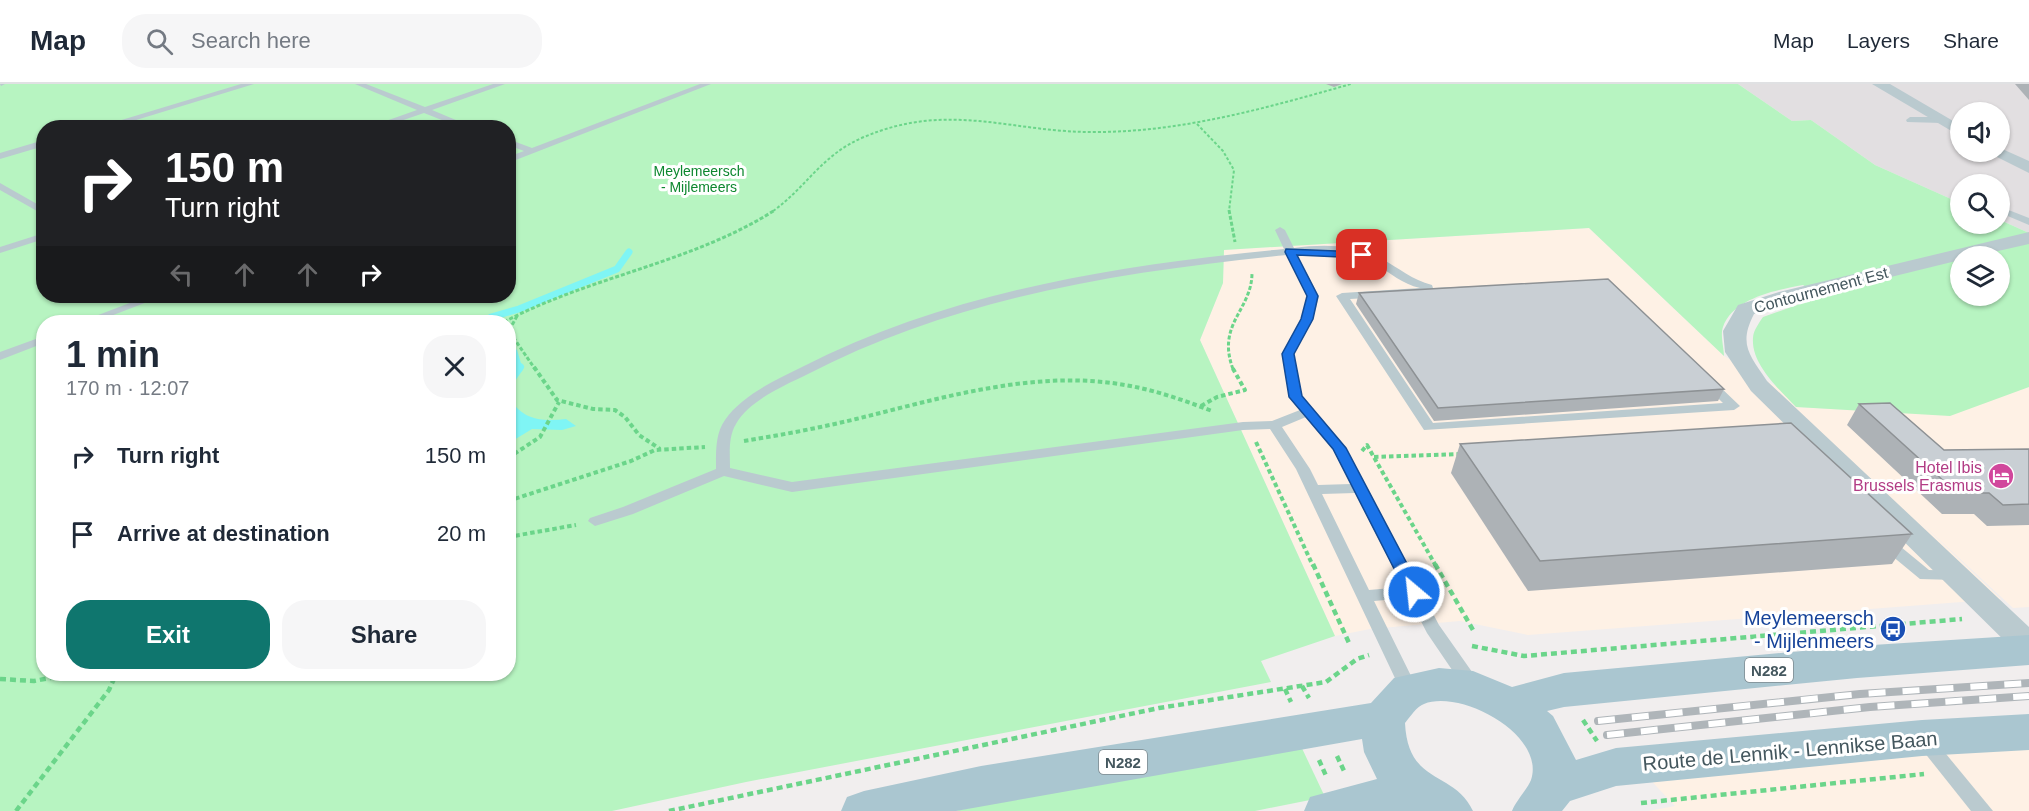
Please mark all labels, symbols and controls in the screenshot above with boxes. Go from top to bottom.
search box [122,14,542,68]
text: Map [30,25,86,56]
icon: search [143,25,176,58]
text: Search here [191,28,311,53]
text: Map [1773,29,1814,52]
text: Layers [1847,29,1910,52]
text: Share [1943,29,1999,52]
map controls [1950,102,2010,306]
button: sound [1950,102,2010,162]
icon: right [66,144,144,222]
text: 150 m [165,144,284,191]
park label: Meylemeersch - Mijlemeers [653,163,745,195]
button: search [1950,174,2010,234]
text: Turn right [165,193,280,223]
pin [1336,229,1387,280]
icon: arrive [1345,238,1378,271]
button: layers [1950,246,2010,306]
icon: left [165,258,198,291]
icon: ahead [228,258,261,291]
icon: ahead [291,258,324,291]
icon: right [354,258,387,291]
street label: Contournement Est [1752,264,1890,316]
text: 1 min [66,334,160,375]
button: close [423,335,486,398]
text: 170 m · 12:07 [66,377,189,399]
icon: right [66,440,99,473]
text: Turn right [117,443,219,468]
text: 150 m [425,443,486,468]
place label: Hotel Ibis Brussels Erasmus [1853,459,1982,494]
hotel icon: Hotel Ibis Brussels Erasmus [1986,461,2016,491]
icon: arrive [66,518,99,551]
text: Arrive at destination [117,521,330,546]
text: 20 m [437,521,486,546]
position arrow [1382,560,1446,624]
button: Exit [66,600,270,669]
button: Share [282,600,486,669]
place label: Meylemeersch - Mijlenmeers [1744,607,1874,652]
bus stop icon: Meylemeersch - Mijlenmeers [1878,614,1908,644]
road number: N282 [1745,658,1793,682]
street label: Route de Lennik - Lennikse Baan [1642,727,1938,775]
road number: N282 [1099,750,1147,774]

